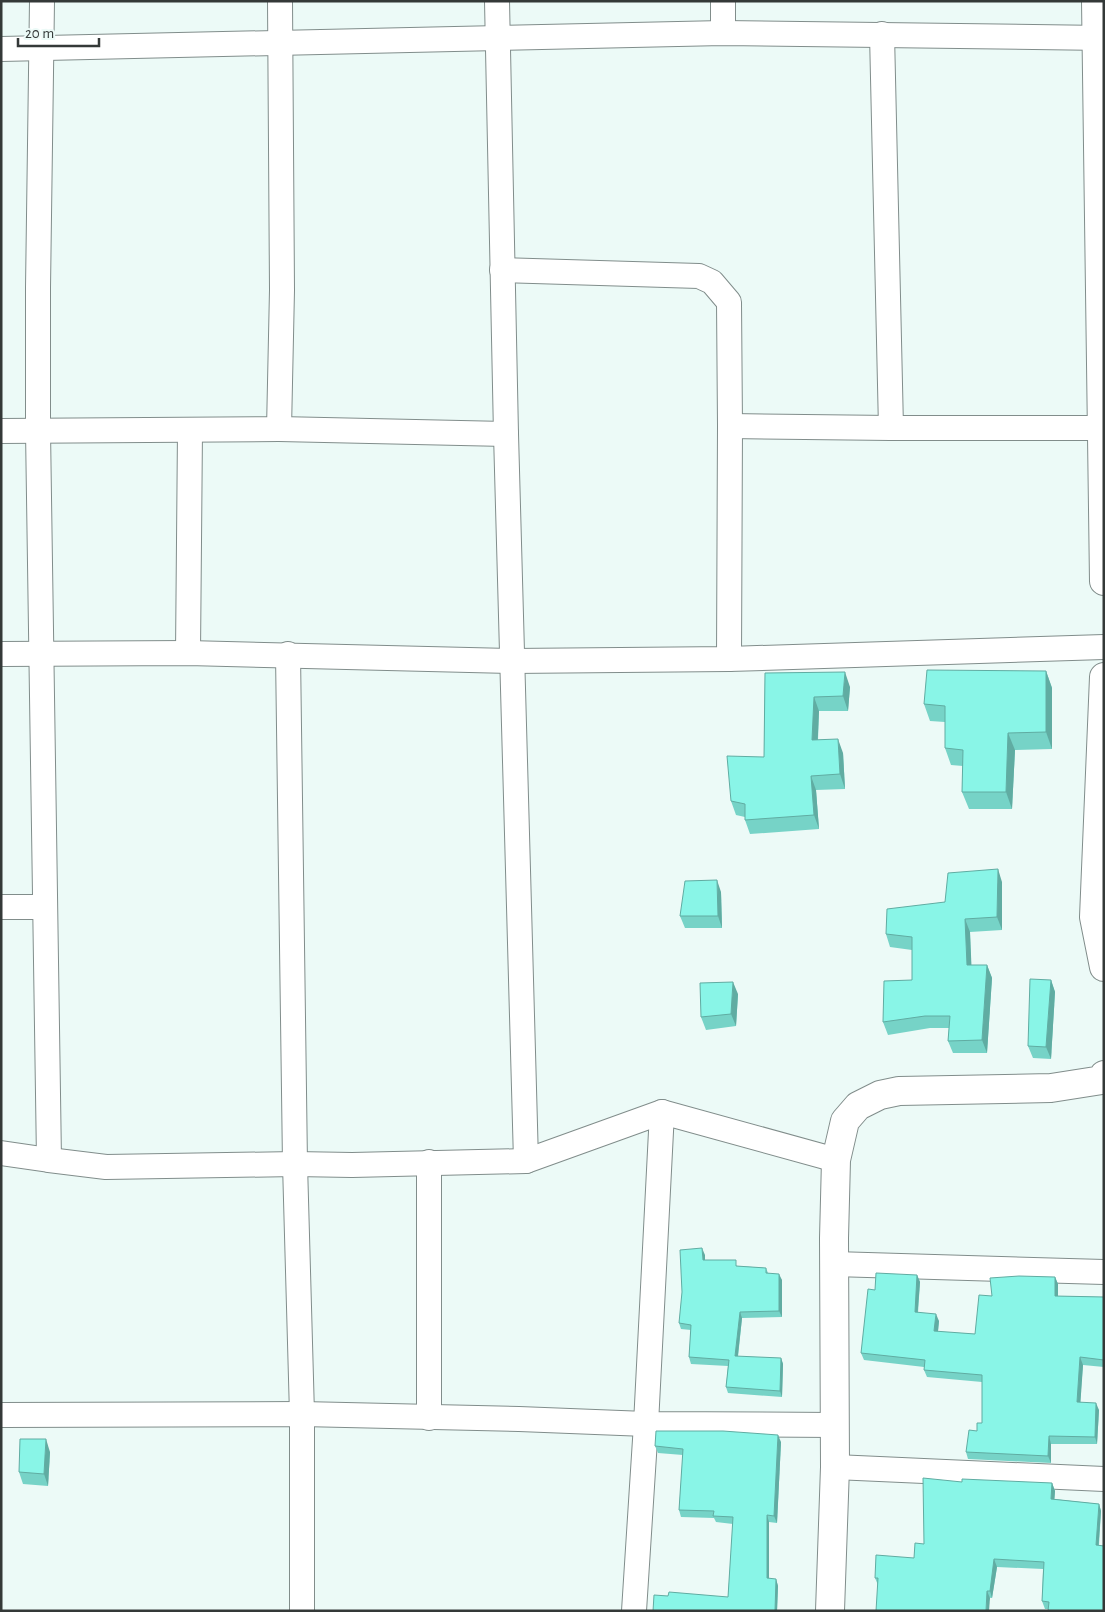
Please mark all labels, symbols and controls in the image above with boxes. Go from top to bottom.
scale bar [18,15,99,47]
text: 20 m [25,26,54,41]

